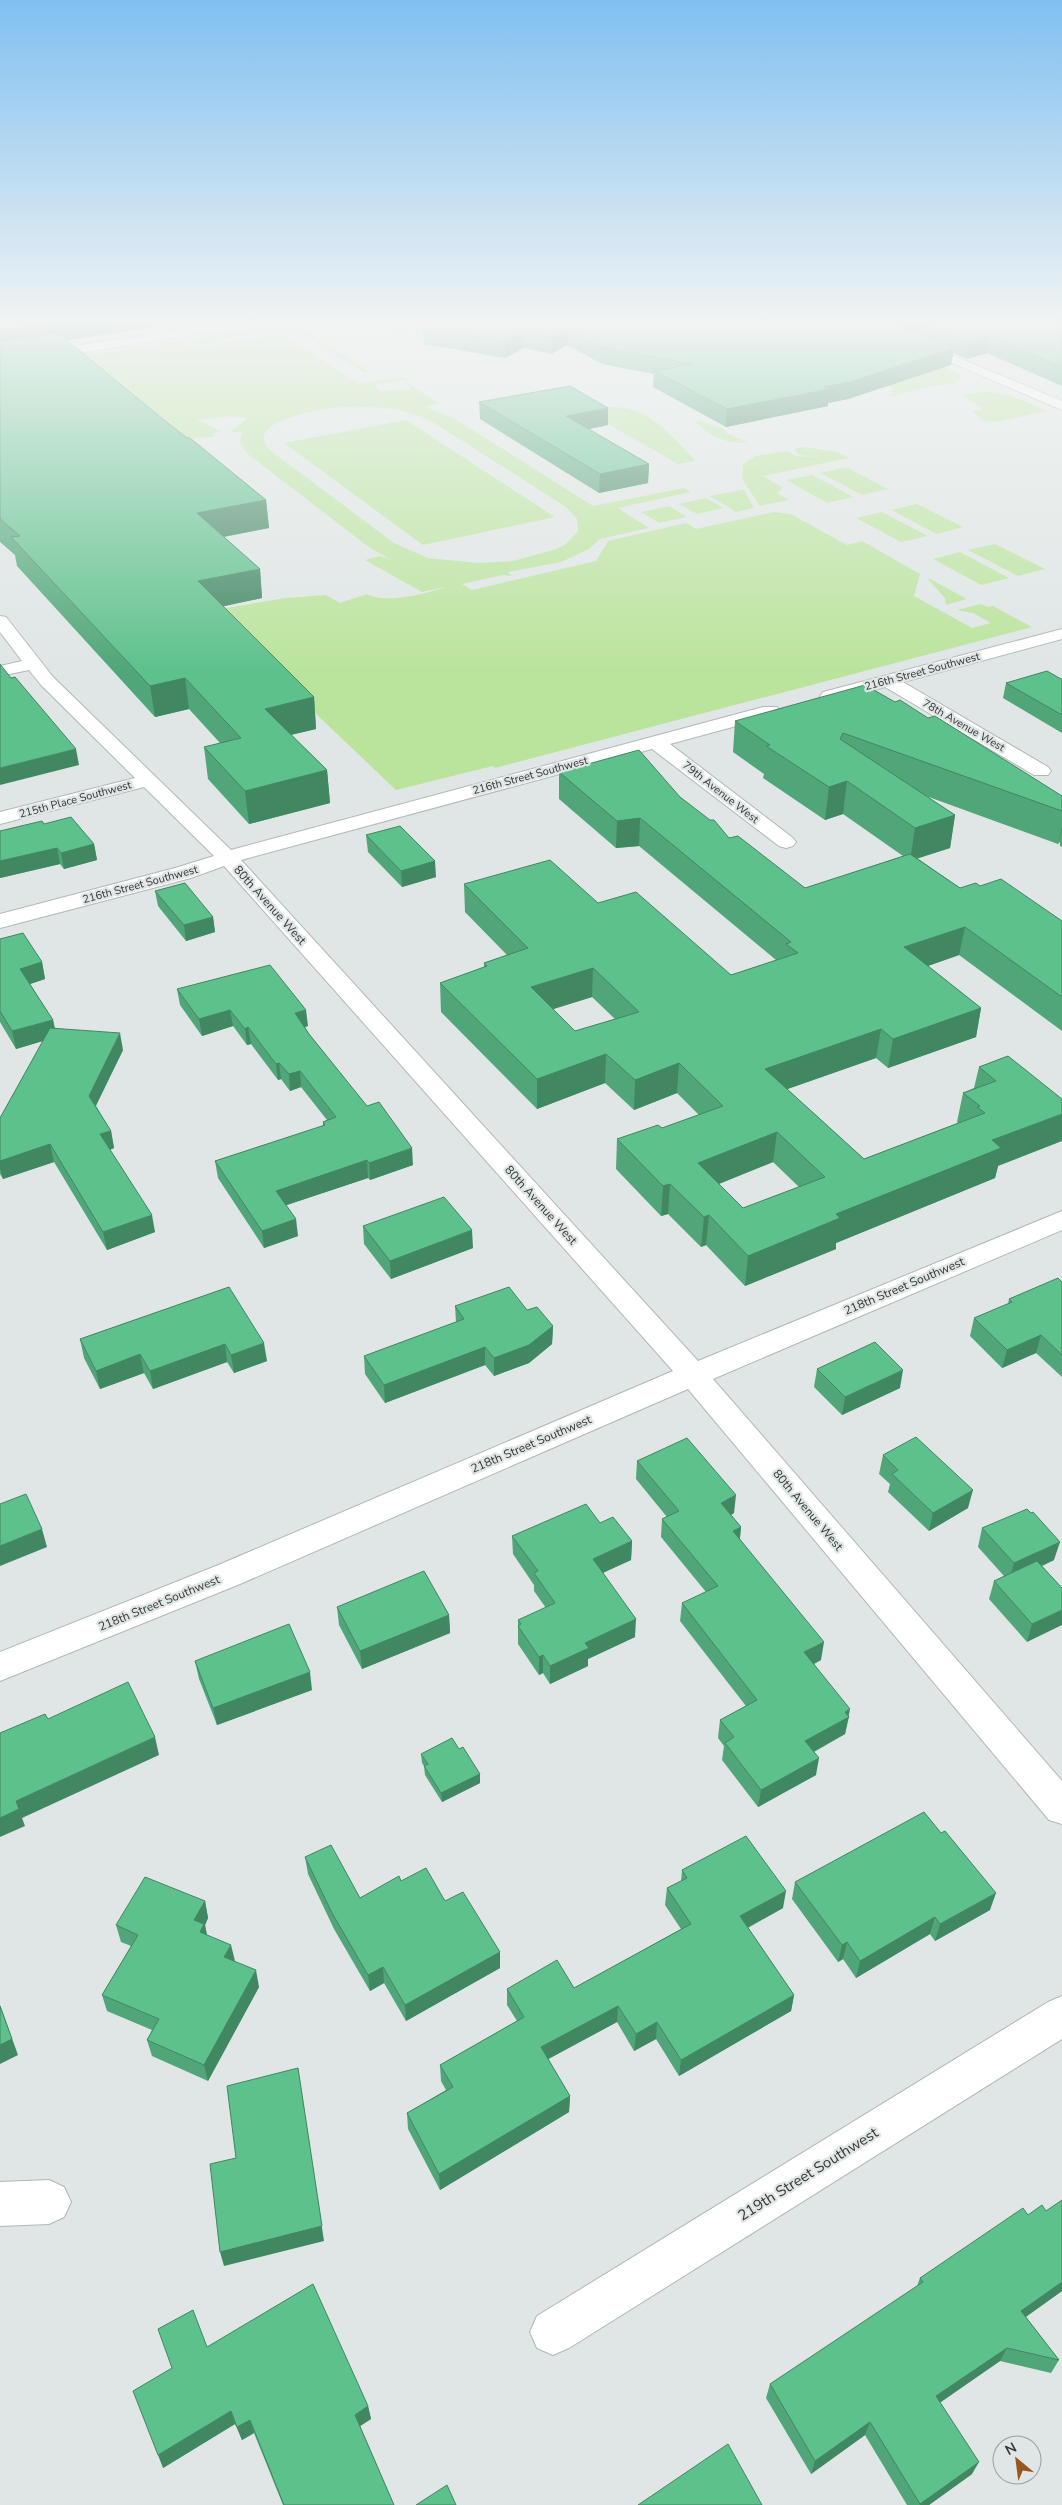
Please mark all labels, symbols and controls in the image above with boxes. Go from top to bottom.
street label: 216th Street Southwest [863,649,982,694]
street label: 78th Avenue West [920,696,1008,755]
street label: 216th Street Southwest [471,753,590,798]
street label: 79th Avenue West [680,758,762,827]
street label: 215th Place Southwest [17,777,133,822]
street label: 216th Street Southwest [81,862,200,907]
street label: 80th Avenue West [230,862,310,949]
street label: 80th Avenue West [501,1162,581,1249]
street label: 218th Street Southwest [841,1253,967,1319]
street label: 218th Street Southwest [468,1411,594,1477]
street label: 80th Avenue West [769,1466,847,1555]
street label: 218th Street Southwest [96,1571,223,1635]
street label: 219th Street Southwest [734,2122,883,2225]
north arrow [992,2435,1042,2485]
text: N [1002,2438,1020,2460]

